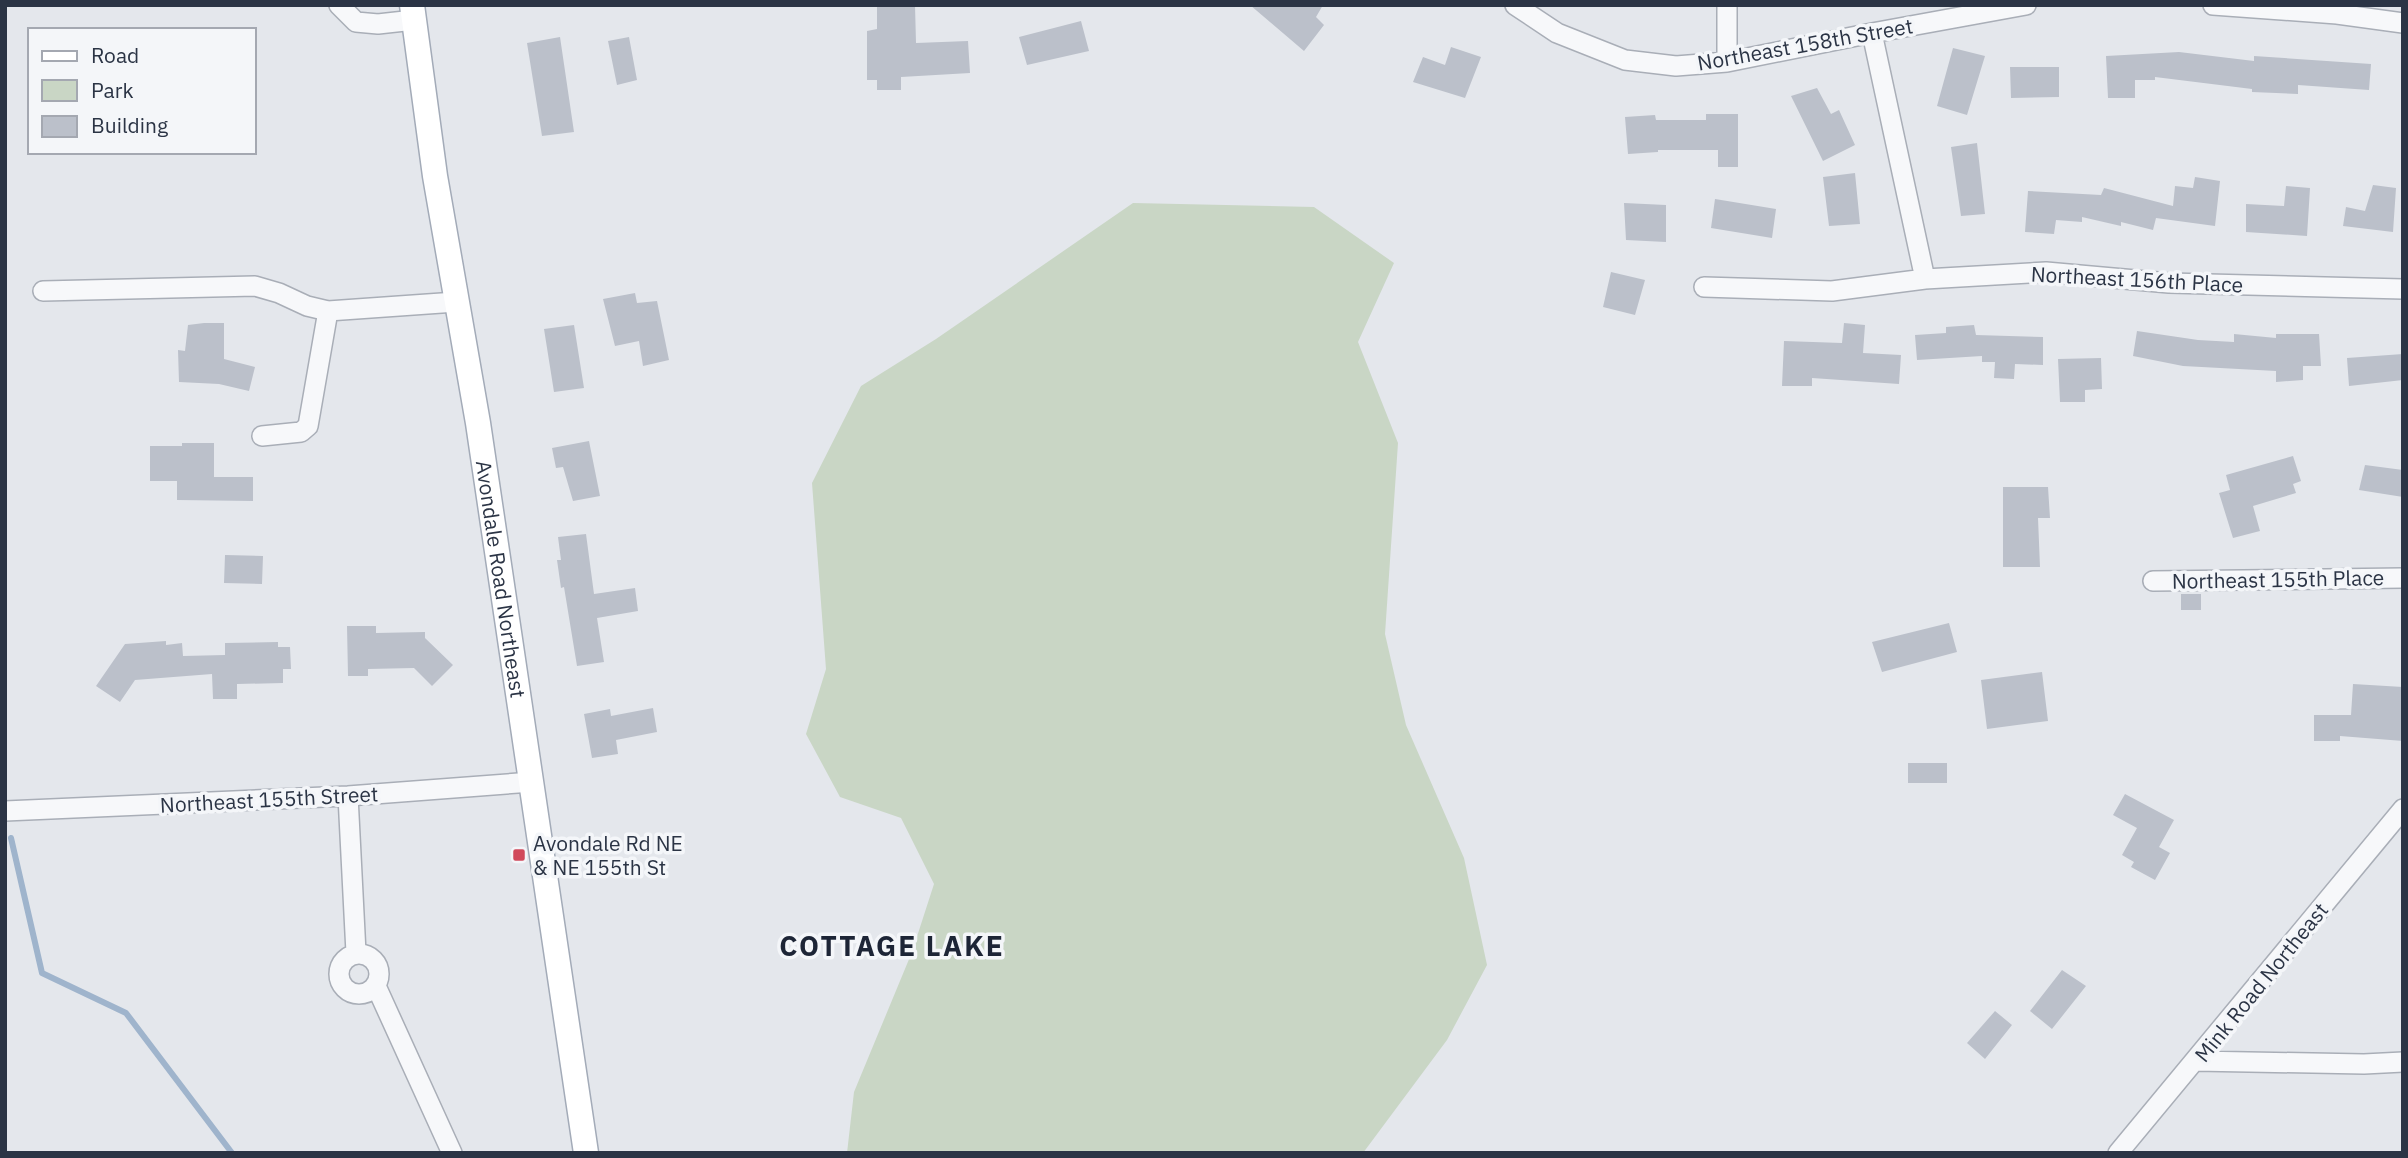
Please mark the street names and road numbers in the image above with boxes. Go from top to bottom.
street label: Northeast 158th Street [1695,11,1915,77]
street label: Northeast 156th Place [2030,259,2244,299]
street label: Avondale Road Northeast [470,458,532,700]
street label: Northeast 155th Place [2172,563,2384,595]
street label: Northeast 155th Street [159,779,379,819]
street label: Mink Road Northeast [2188,896,2334,1068]

